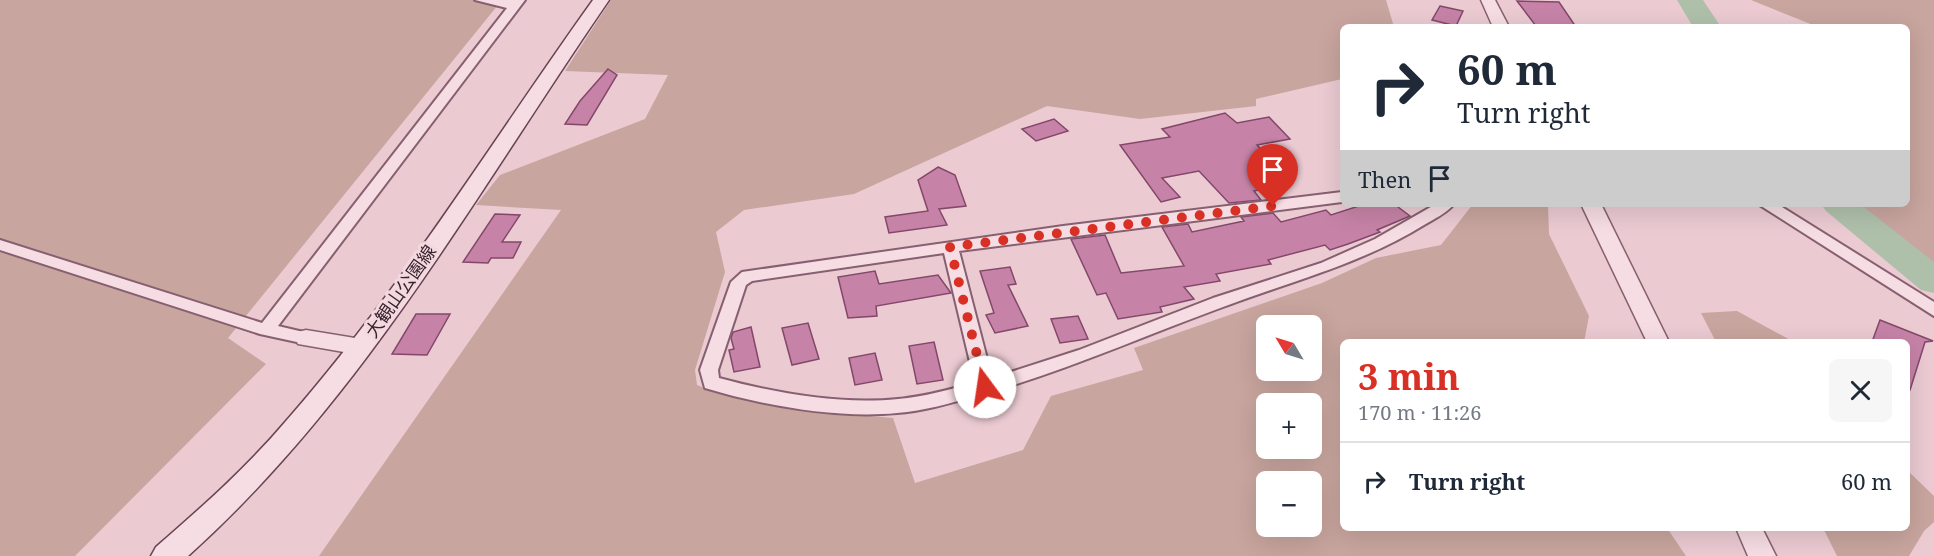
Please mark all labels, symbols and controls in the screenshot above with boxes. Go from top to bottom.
text: 60 m [1457,40,1557,97]
icon: right [1358,48,1436,126]
text: Turn right [1457,94,1590,131]
pin [1247,144,1298,206]
icon: arrive [1256,153,1289,186]
icon: arrive [1423,162,1456,195]
text: Then [1358,164,1411,194]
street label: 大観山公園線 [359,240,441,342]
north arrow [1256,315,1322,381]
map controls [1256,315,1322,537]
text: 3 min [1358,352,1460,401]
position arrow [953,355,1017,419]
button: close [1829,359,1892,422]
button: + [1256,393,1322,459]
text: 170 m · 11:26 [1358,399,1481,426]
icon: right [1358,465,1391,498]
text: Turn right [1409,466,1525,496]
text: 60 m [1841,466,1892,496]
button: − [1256,471,1322,537]

